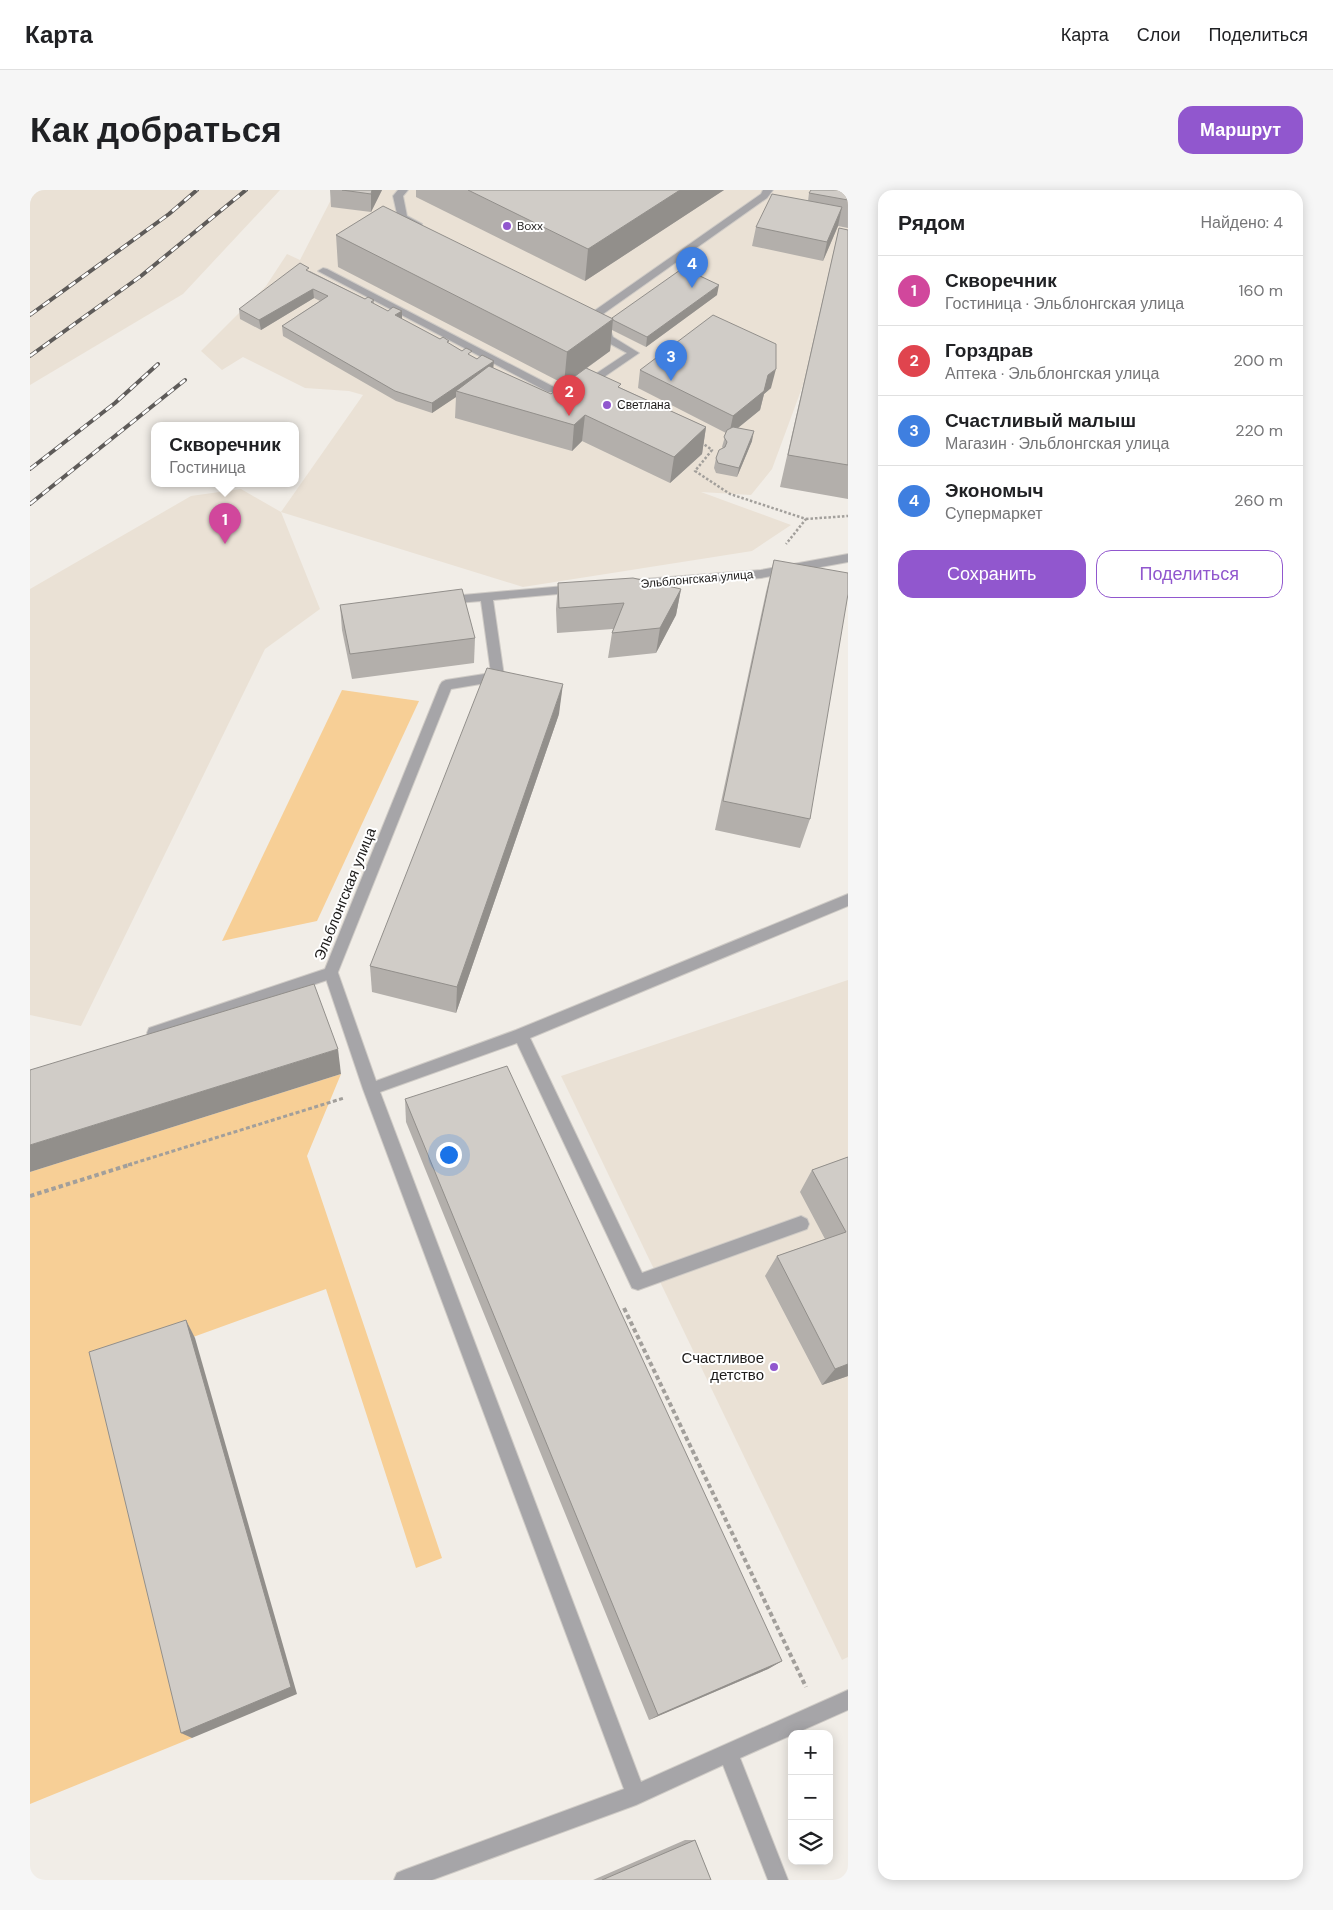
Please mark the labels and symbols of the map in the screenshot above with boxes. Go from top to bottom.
place label: Boxx [517,218,543,234]
marker: Boxx [501,220,513,232]
pin: 4 [676,247,708,288]
pin: 3 [655,340,687,381]
pin: 2 [553,375,585,416]
place label: Светлана [617,397,671,413]
marker: Светлана [601,399,613,411]
pin: 1 [209,503,241,544]
street label: Эльблонгская улица [640,566,754,592]
street label: Эльблонгская улица [309,824,381,963]
your location [436,1142,462,1168]
place label: Счастливое детство [682,1348,764,1385]
marker: Счастливое детство [768,1361,780,1373]

